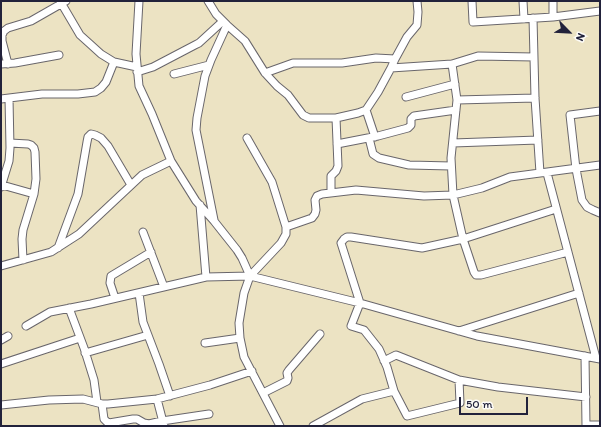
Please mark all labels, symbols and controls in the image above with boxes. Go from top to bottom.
north arrow [549,12,589,52]
text: N [573,31,588,43]
scale bar [461,389,530,415]
text: 50 m [466,397,492,411]

